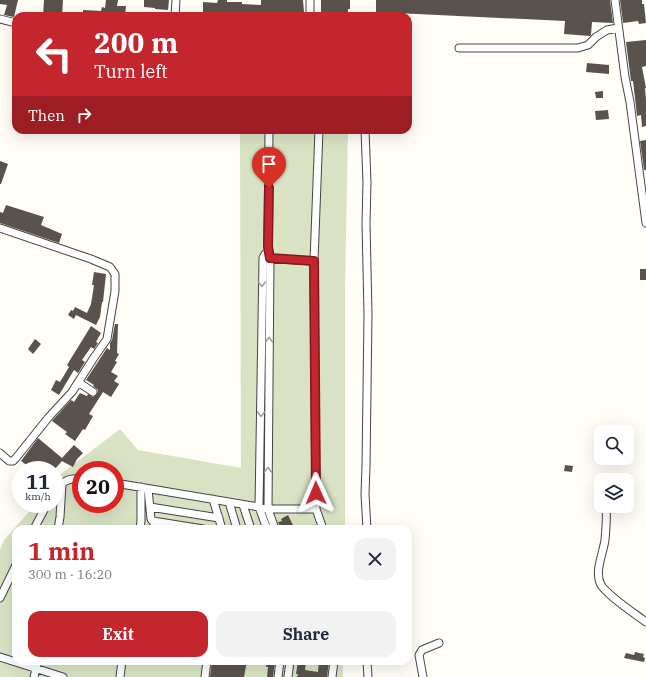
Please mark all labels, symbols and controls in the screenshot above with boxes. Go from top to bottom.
text: 200 m [94,24,178,61]
icon: left [28,28,80,80]
text: Turn left [94,60,168,83]
icon: right [73,104,95,126]
text: Then [28,106,65,125]
pin [252,147,286,188]
icon: arrive [258,153,280,175]
one-way arrow [258,281,267,287]
one-way arrow [265,337,273,343]
one-way arrow [257,411,265,417]
map controls [594,425,634,513]
button: search [594,425,634,465]
speed limit sign: 20 [72,461,124,513]
one-way arrow [264,467,272,473]
text: 11 [26,468,50,495]
position arrow [295,472,337,514]
button: layers [594,473,634,513]
text: km/h [25,490,51,503]
text: 1 min [28,535,95,567]
button: close [354,538,396,580]
text: 300 m · 16:20 [28,566,112,583]
button: Exit [28,611,208,657]
button: Share [216,611,396,657]

